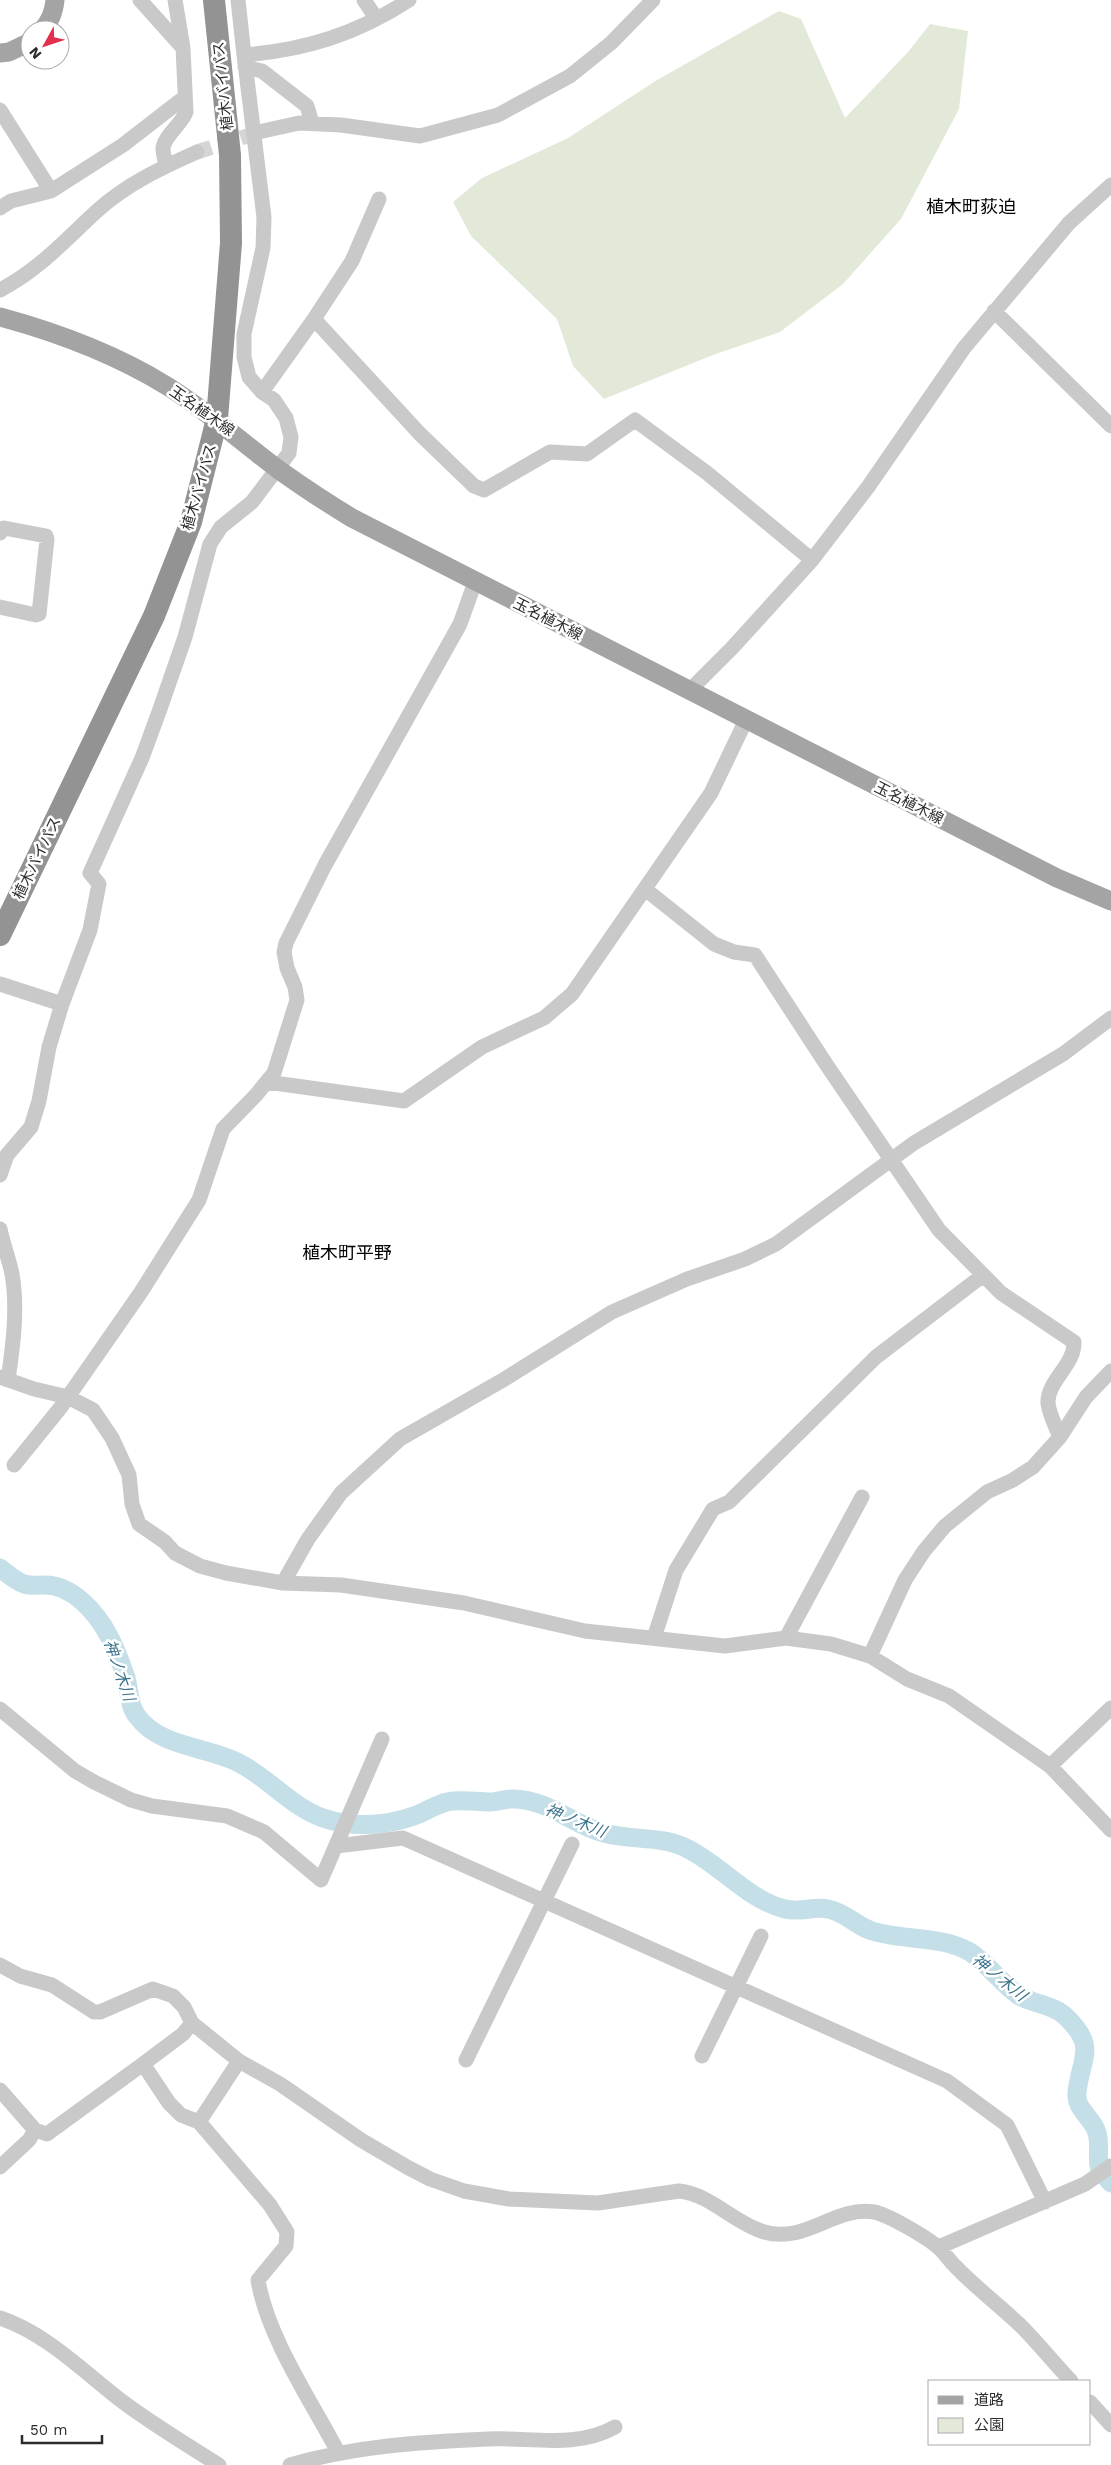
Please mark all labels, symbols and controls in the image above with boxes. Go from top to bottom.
north arrow [20,20,70,70]
street label: 植木バイパス [209,40,237,132]
text: N [26,44,45,62]
district label: 植木町荻迫 [926,196,1016,217]
street label: 玉名植木線 [166,382,238,440]
street label: 植木バイパス [178,441,220,533]
street label: 玉名植木線 [510,594,586,644]
street label: 玉名植木線 [871,778,947,828]
street label: 植木バイパス [9,814,65,902]
district label: 植木町平野 [302,1242,392,1263]
water label: 神ノ木川 [100,1637,140,1705]
water label: 神ノ木川 [543,1800,611,1842]
water label: 神ノ木川 [969,1950,1032,2006]
legend [928,2380,1091,2445]
text: 道路 [974,2391,1004,2409]
scale bar [22,2412,102,2444]
text: 公園 [974,2416,1004,2434]
text: 50 m [30,2421,67,2439]

